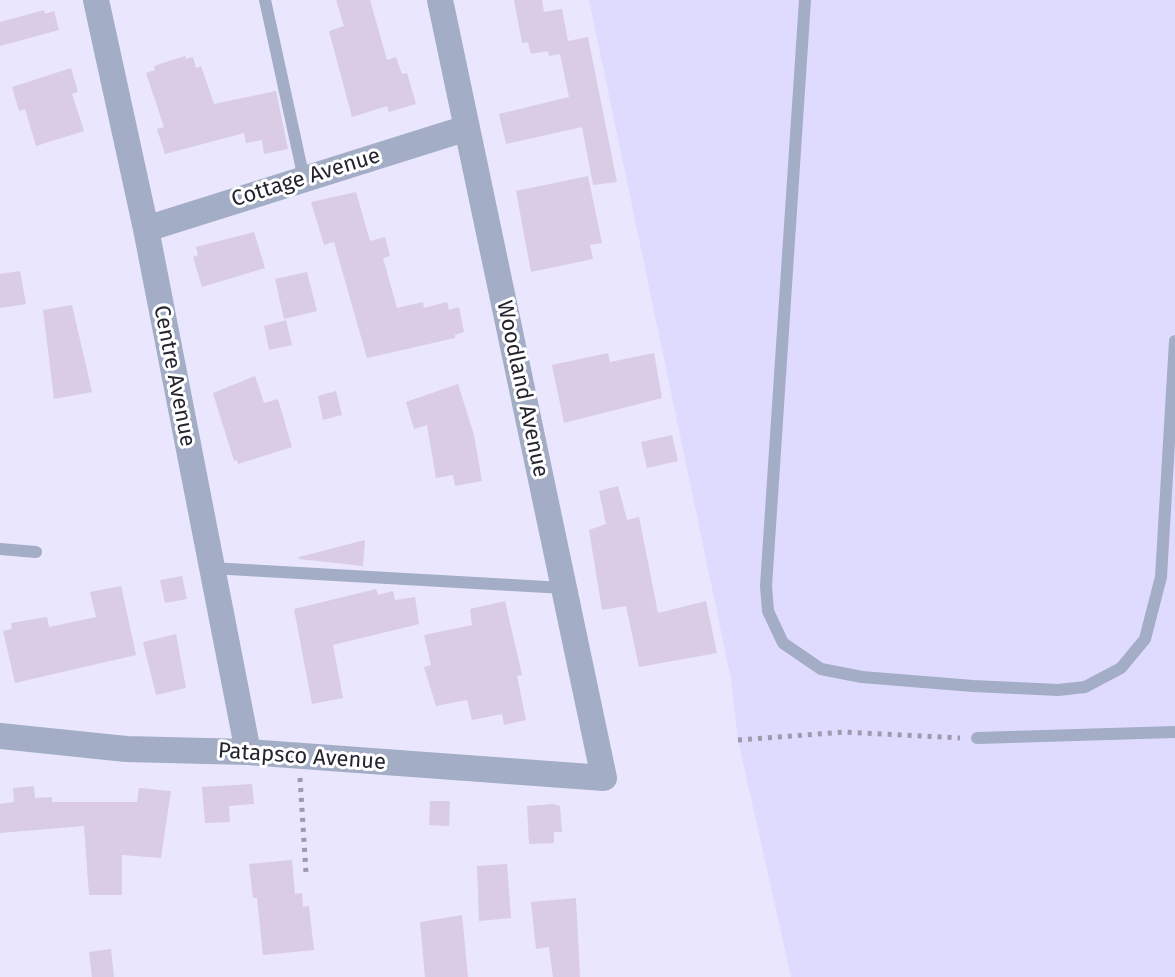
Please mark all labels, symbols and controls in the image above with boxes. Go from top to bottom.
street label: Cottage Avenue [228,143,384,213]
street label: Woodland Avenue [490,298,554,480]
street label: Centre Avenue [147,303,201,449]
street label: Patapsco Avenue [217,738,387,776]

